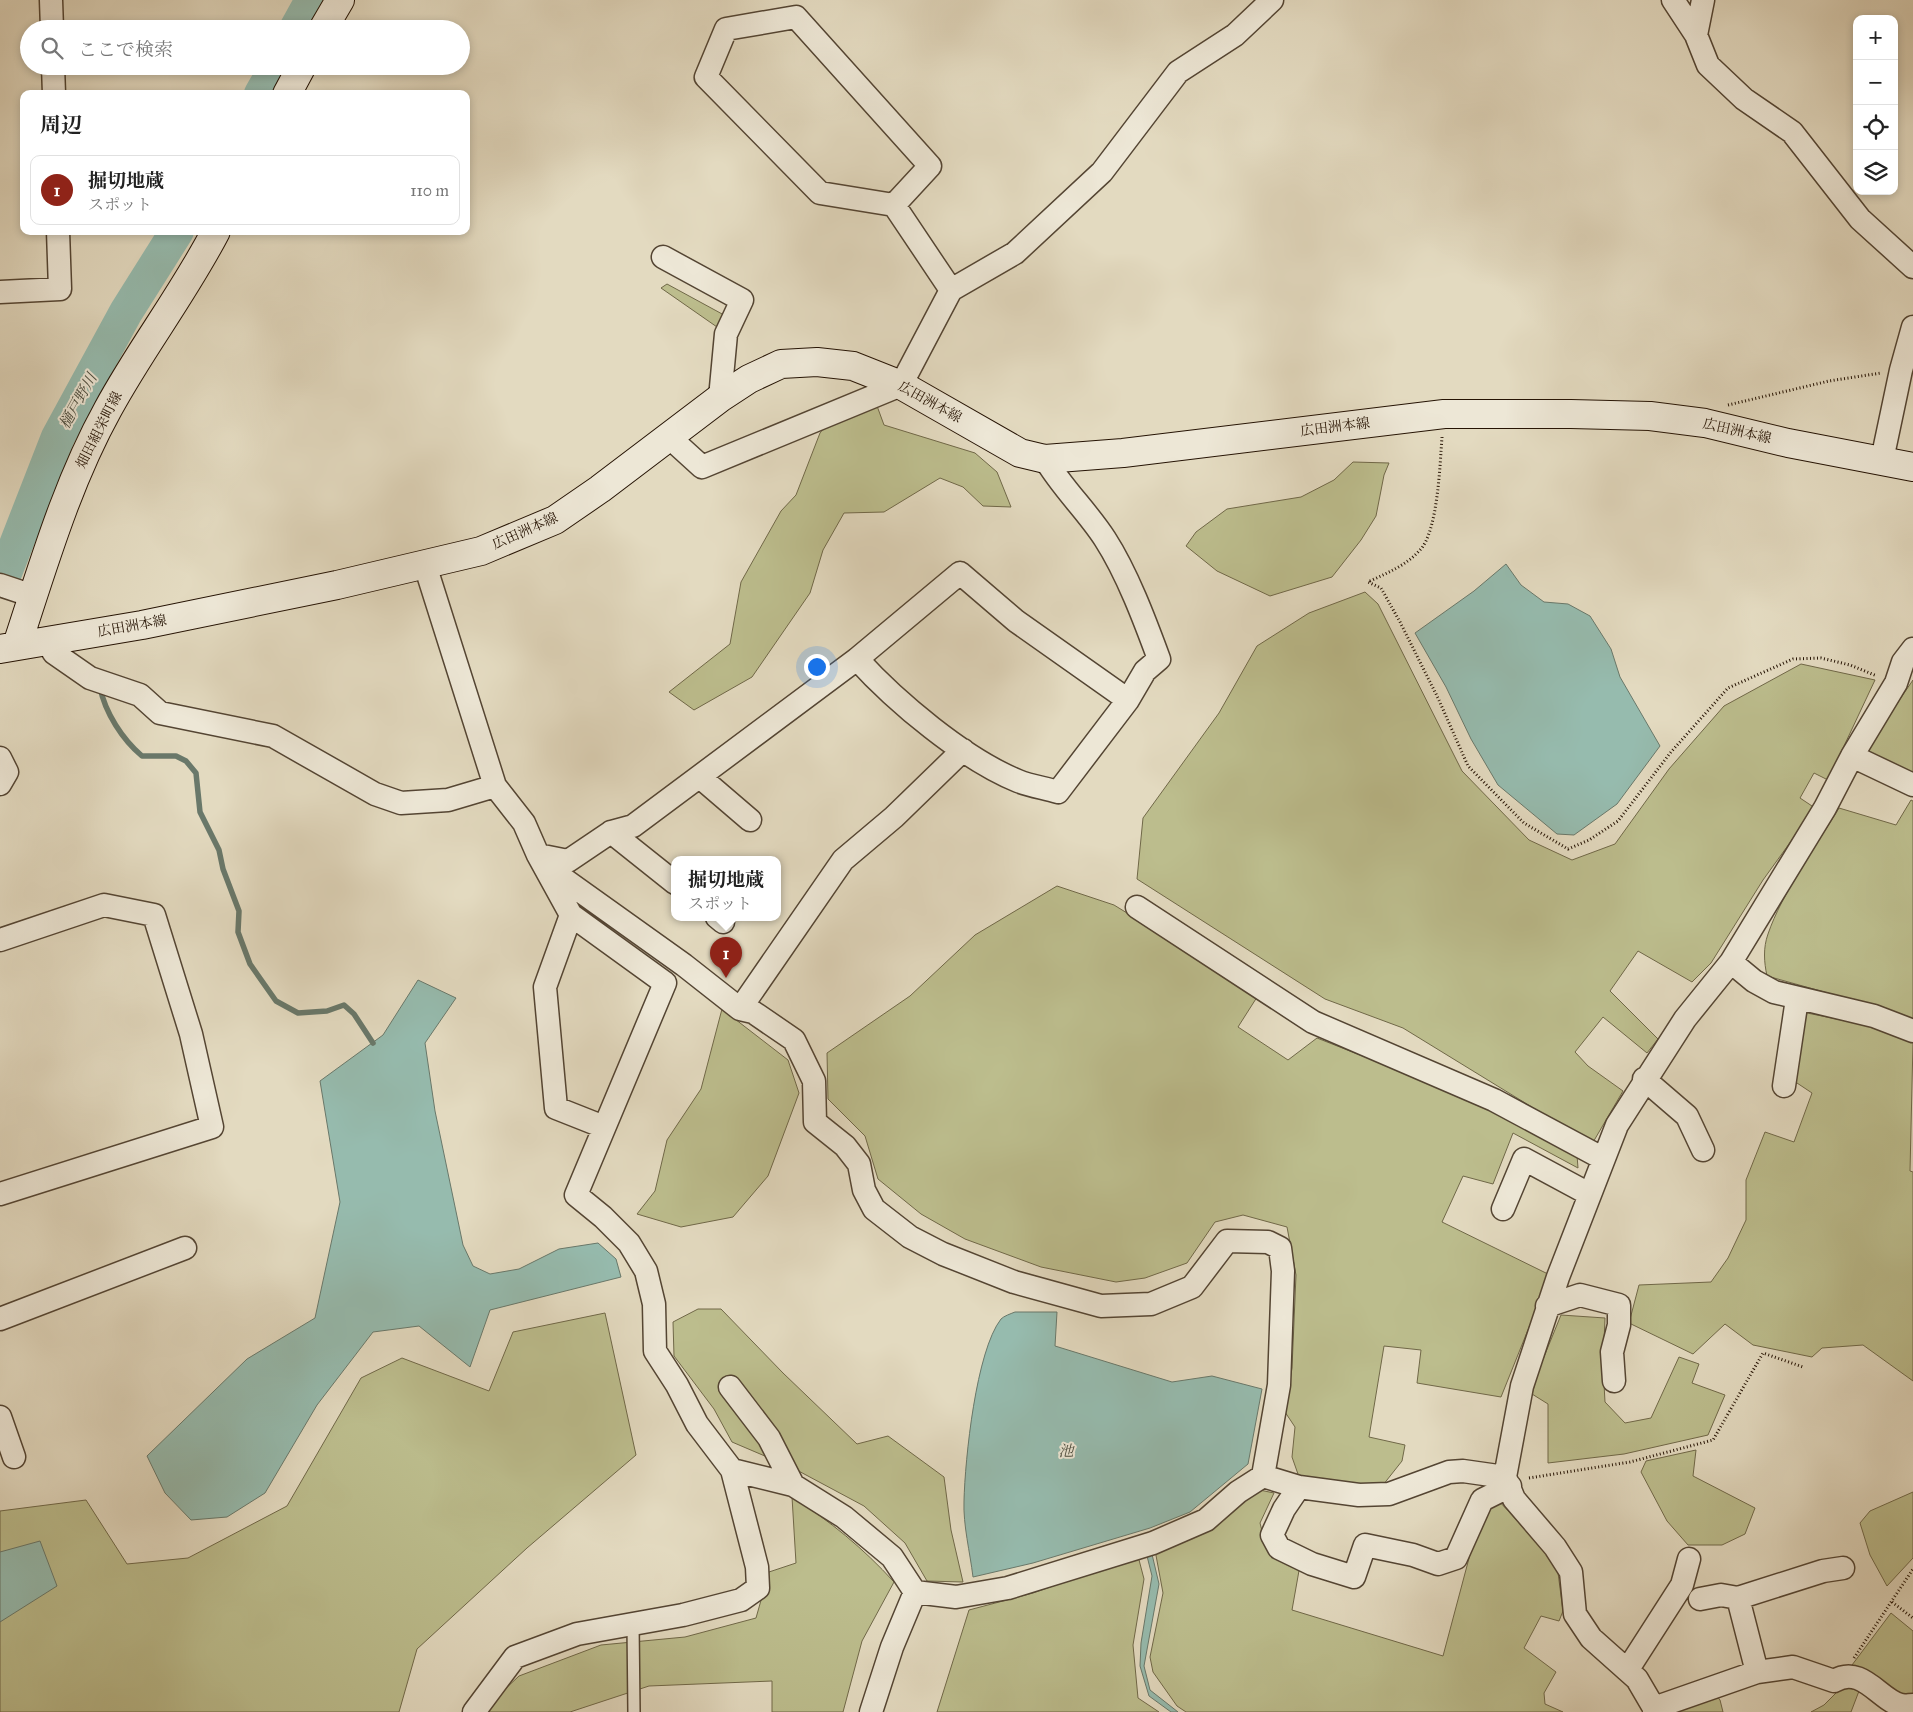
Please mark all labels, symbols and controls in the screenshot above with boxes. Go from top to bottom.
map controls [1853,15,1898,195]
button: + [1853,15,1898,60]
search box [20,20,470,75]
icon: search [38,34,66,62]
text: ここで検索 [78,38,173,61]
button: − [1853,60,1898,105]
button: locate [1853,105,1898,150]
text: 周辺 [40,112,82,138]
button: layers [1853,150,1898,195]
text: 掘切地蔵 [88,169,164,192]
text: 1 [54,181,60,200]
text: 110 m [410,181,449,200]
text: スポット [88,195,152,214]
water label: 樋戸野川 [56,369,101,432]
street label: 広田洲本線 [895,378,965,426]
street label: 畑田組栄町線 [72,389,126,471]
street label: 広田洲本線 [1299,414,1371,440]
street label: 広田洲本線 [1701,415,1773,447]
street label: 広田洲本線 [490,509,560,553]
street label: 広田洲本線 [96,612,168,640]
your location [804,654,830,680]
popup [671,856,781,921]
text: 掘切地蔵 [688,868,764,891]
text: スポット [688,894,752,913]
pin: 1 [710,937,742,978]
water label: 池 [1058,1442,1075,1460]

